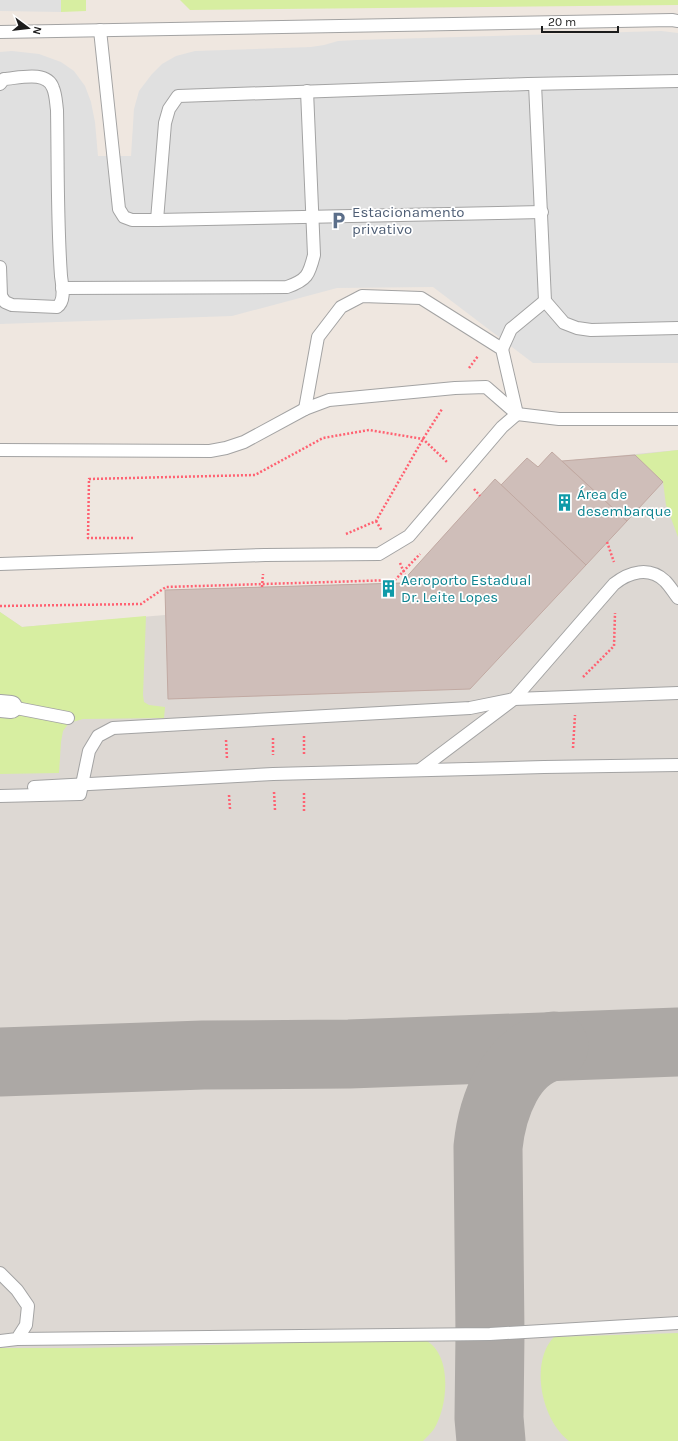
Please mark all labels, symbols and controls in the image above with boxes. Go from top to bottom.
north arrow [8,8,48,48]
scale bar [542,8,618,34]
text: 20 m [548,15,576,29]
text: N [30,25,44,36]
place label: Estacionamento privativo [352,203,465,238]
parking icon: Estacionamento privativo [329,211,349,231]
place label: Área de desembarque [577,485,671,520]
building icon: Área de desembarque [554,493,574,513]
place label: Aeroporto Estadual Dr. Leite Lopes [401,571,531,606]
building icon: Aeroporto Estadual Dr. Leite Lopes [378,579,398,599]

